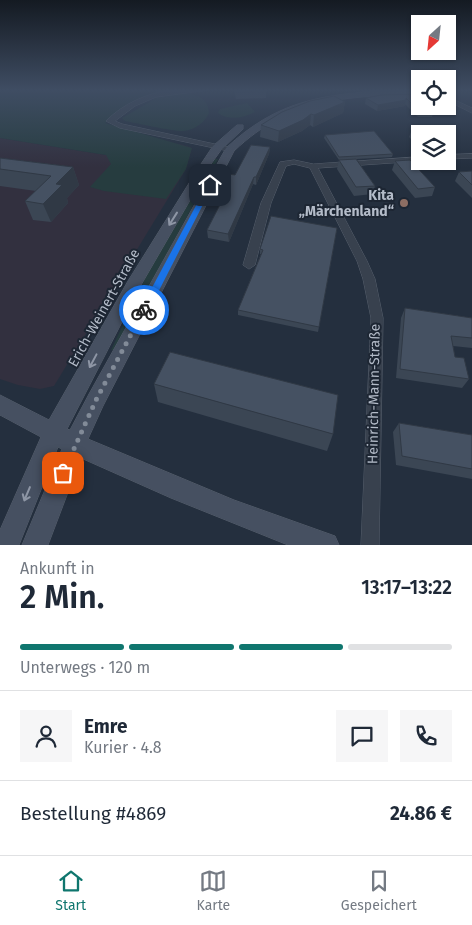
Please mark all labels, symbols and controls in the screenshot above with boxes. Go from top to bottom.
north arrow [411,15,456,60]
map controls [411,15,456,170]
button: locate [411,70,456,115]
button: layers [411,125,456,170]
pin [189,164,231,206]
icon: home [196,171,224,199]
place label: Kita „Märchenland“ [299,187,394,220]
marker: Kita „Märchenland“ [398,197,410,209]
one-way arrow [167,212,177,226]
street label: Erich-Weinert-Straße [65,246,143,370]
courier [119,285,169,335]
icon: bike [130,296,158,324]
street label: Heinrich-Mann-Straße [364,324,384,464]
one-way arrow [88,353,98,368]
pin [42,452,84,494]
icon: bag [49,459,77,487]
one-way arrow [21,486,31,501]
text: Ankunft in [20,559,95,578]
text: 13:17–13:22 [361,576,452,599]
text: 2 Min. [20,578,105,616]
text: Unterwegs · 120 m [20,658,150,677]
button: person [20,710,72,762]
button: chat [336,710,388,762]
button: phone [400,710,452,762]
text: Emre [84,715,127,738]
text: Kurier · 4.8 [84,738,162,757]
text: Bestellung #4869 [20,802,166,825]
text: 24.86 € [390,802,452,825]
tab: Start [55,867,86,914]
tab: Karte [197,867,230,914]
tab: Gespeichert [341,867,417,914]

